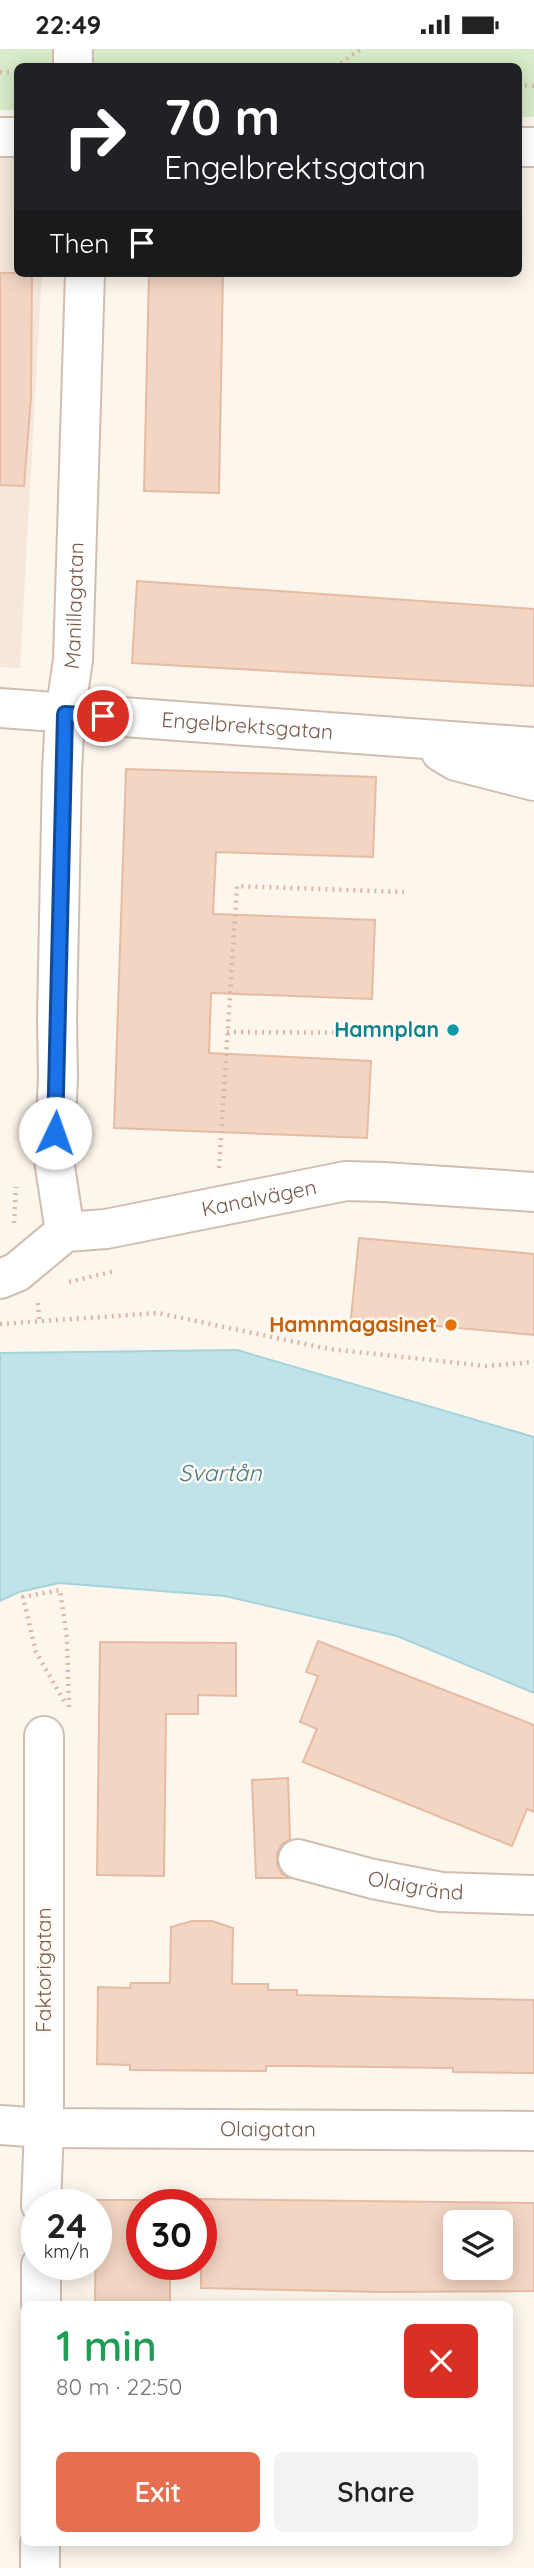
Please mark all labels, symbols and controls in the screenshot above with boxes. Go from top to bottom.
text: 22:49 [35,8,101,41]
text: 70 m [164,86,280,147]
icon: right [49,91,140,182]
text: Engelbrektsgatan [164,147,426,187]
icon: arrive [123,224,161,262]
text: Then [49,227,109,260]
street label: Manillagatan [58,542,89,671]
pin [73,686,133,746]
icon: arrive [84,697,122,735]
street label: Engelbrektsgatan [161,706,334,744]
place label: Hamnplan [334,1016,439,1042]
marker: Hamnplan [445,1022,461,1038]
position arrow [18,1096,92,1170]
street label: Kanalvägen [199,1173,319,1222]
place label: Hamnmagasinet [269,1311,437,1337]
marker: Hamnmagasinet [443,1317,459,1333]
water label: Svartån [179,1458,262,1487]
street label: Olaigränd [366,1864,464,1905]
street label: Faktorigatan [30,1907,56,2033]
street label: Olaigatan [220,2115,316,2142]
speed limit sign: 30 [126,2189,217,2280]
text: 24 [46,2203,87,2247]
map controls [443,2210,513,2280]
button: layers [443,2210,513,2280]
text: km/h [44,2240,89,2263]
text: 1 min [56,2319,157,2372]
button: close [404,2324,478,2398]
text: 80 m · 22:50 [56,2372,182,2401]
button: Exit [56,2452,260,2532]
button: Share [274,2452,478,2532]

